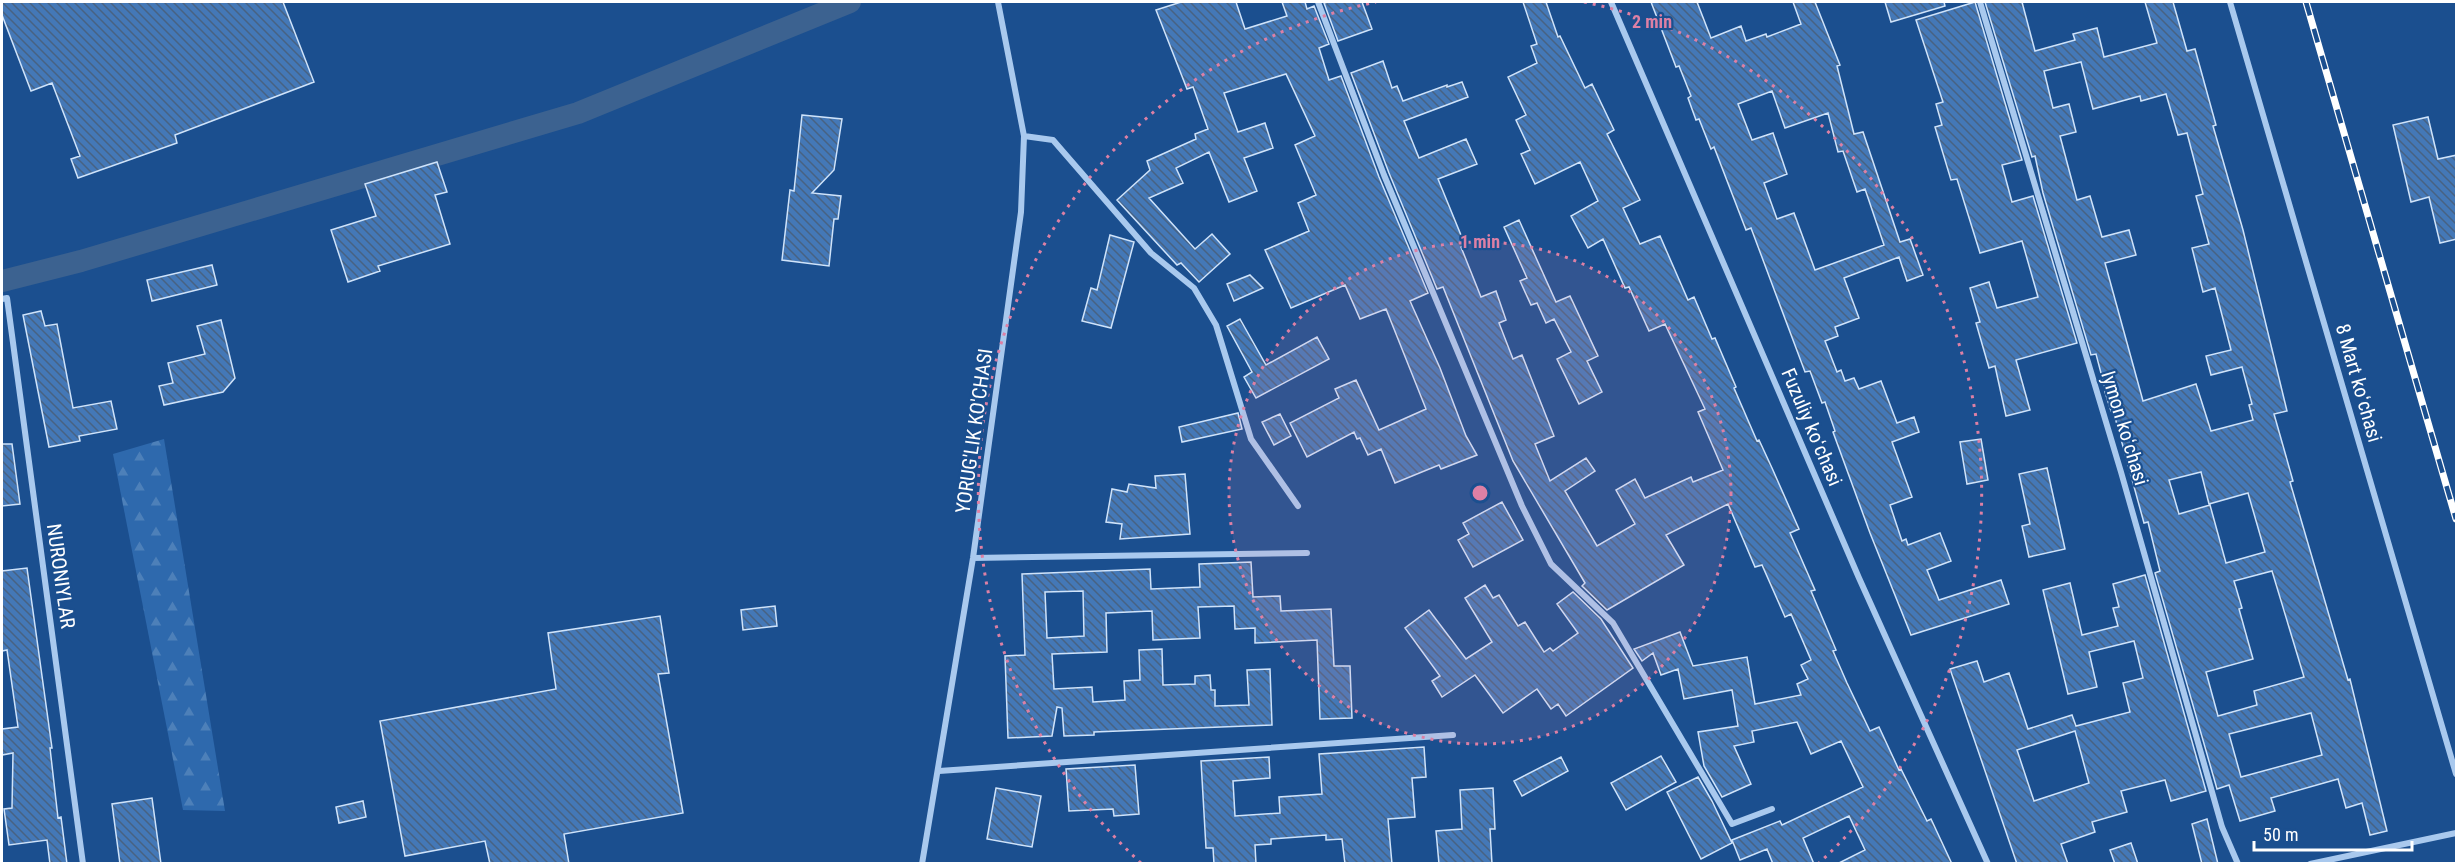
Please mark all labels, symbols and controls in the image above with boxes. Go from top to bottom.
text: 2 min [1632,11,1672,32]
text: 1 min [1460,231,1500,252]
street label: 8 Mart koʻchasi [2331,321,2387,445]
street label: YORUG'LIK KO'CHASI [951,347,997,515]
street label: Fuzuliy koʻchasi [1776,365,1848,489]
street label: Iymon koʻchasi [2096,368,2154,488]
centre of rings [1470,483,1490,503]
street label: NURONIYLAR [42,522,80,630]
scale bar [2254,814,2412,852]
text: 50 m [2263,824,2298,845]

